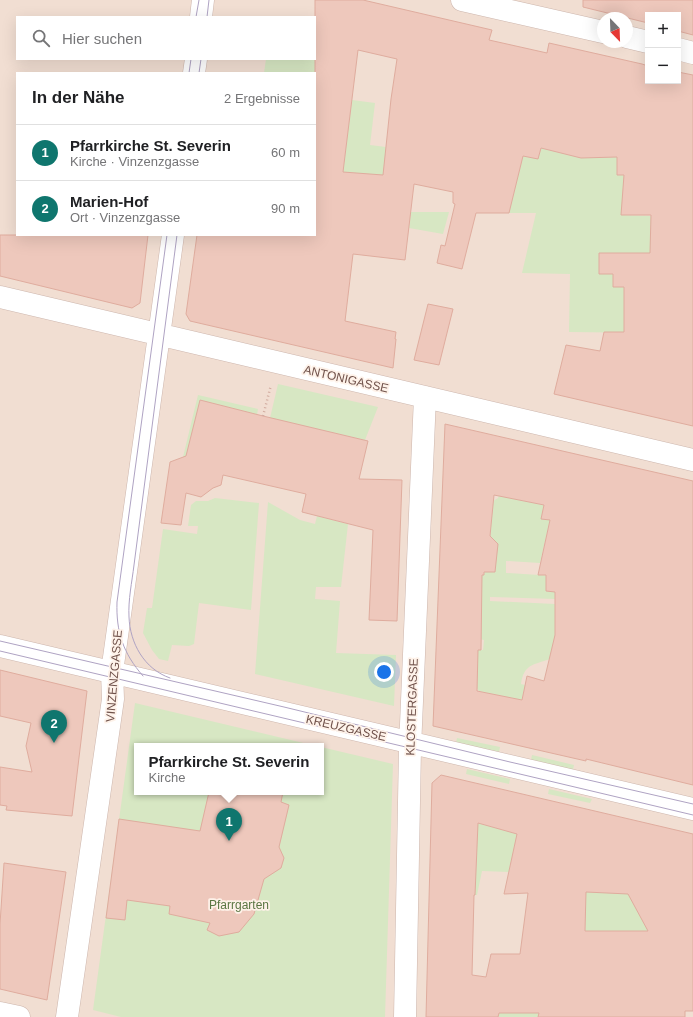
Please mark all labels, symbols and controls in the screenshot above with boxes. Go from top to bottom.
north arrow [597,12,633,48]
map controls [645,12,681,84]
button: + [645,12,681,48]
search box [16,16,316,60]
icon: search [30,27,52,49]
text: Hier suchen [62,30,142,47]
button: − [645,48,681,84]
text: In der Nähe [32,88,125,107]
text: 2 Ergebnisse [224,91,300,106]
text: Pfarrkirche St. Severin [70,137,231,154]
text: 1 [41,145,49,160]
text: 60 m [271,145,300,160]
text: Kirche · Vinzenzgasse [70,154,199,169]
text: Marien-Hof [70,193,148,210]
text: 2 [41,201,49,216]
text: 90 m [271,201,300,216]
text: Ort · Vinzenzgasse [70,210,180,225]
street label: ANTONIGASSE [302,362,390,396]
street label: VINZENZGASSE [103,629,125,723]
street label: KLOSTERGASSE [403,658,421,756]
your location [374,662,394,682]
pin: 2 [41,710,67,743]
street label: KREUZGASSE [304,712,388,744]
popup [134,743,324,795]
text: Pfarrkirche St. Severin [149,753,309,770]
text: Kirche [149,770,185,785]
pin: 1 [216,808,242,841]
park label: Pfarrgarten [209,898,269,912]

